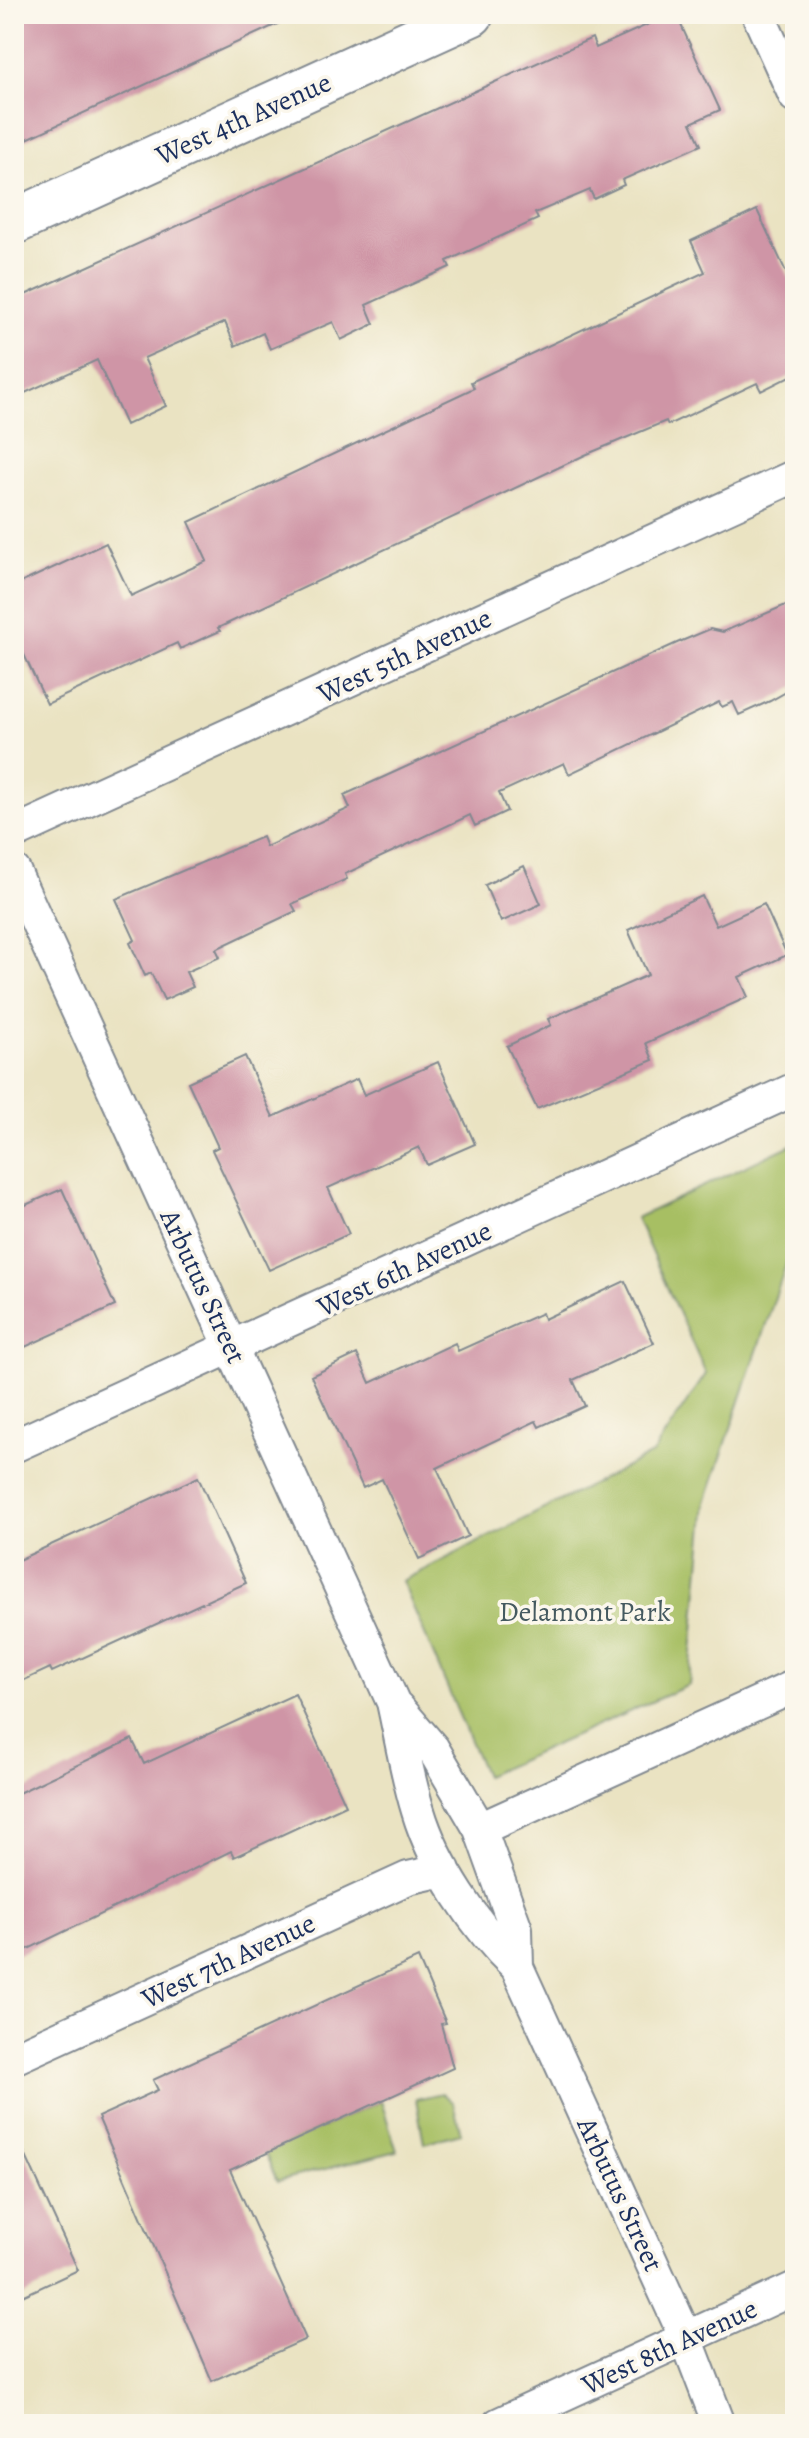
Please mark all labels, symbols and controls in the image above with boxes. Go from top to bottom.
street label: West 4th Avenue [149,63,337,175]
street label: West 5th Avenue [310,599,498,713]
street label: Arbutus Street [150,1202,255,1370]
street label: West 6th Avenue [310,1212,498,1326]
park label: Delamont Park [499,1593,671,1631]
street label: West 7th Avenue [135,1904,321,2018]
street label: Arbutus Street [567,2110,672,2278]
street label: West 8th Avenue [575,2290,763,2405]

